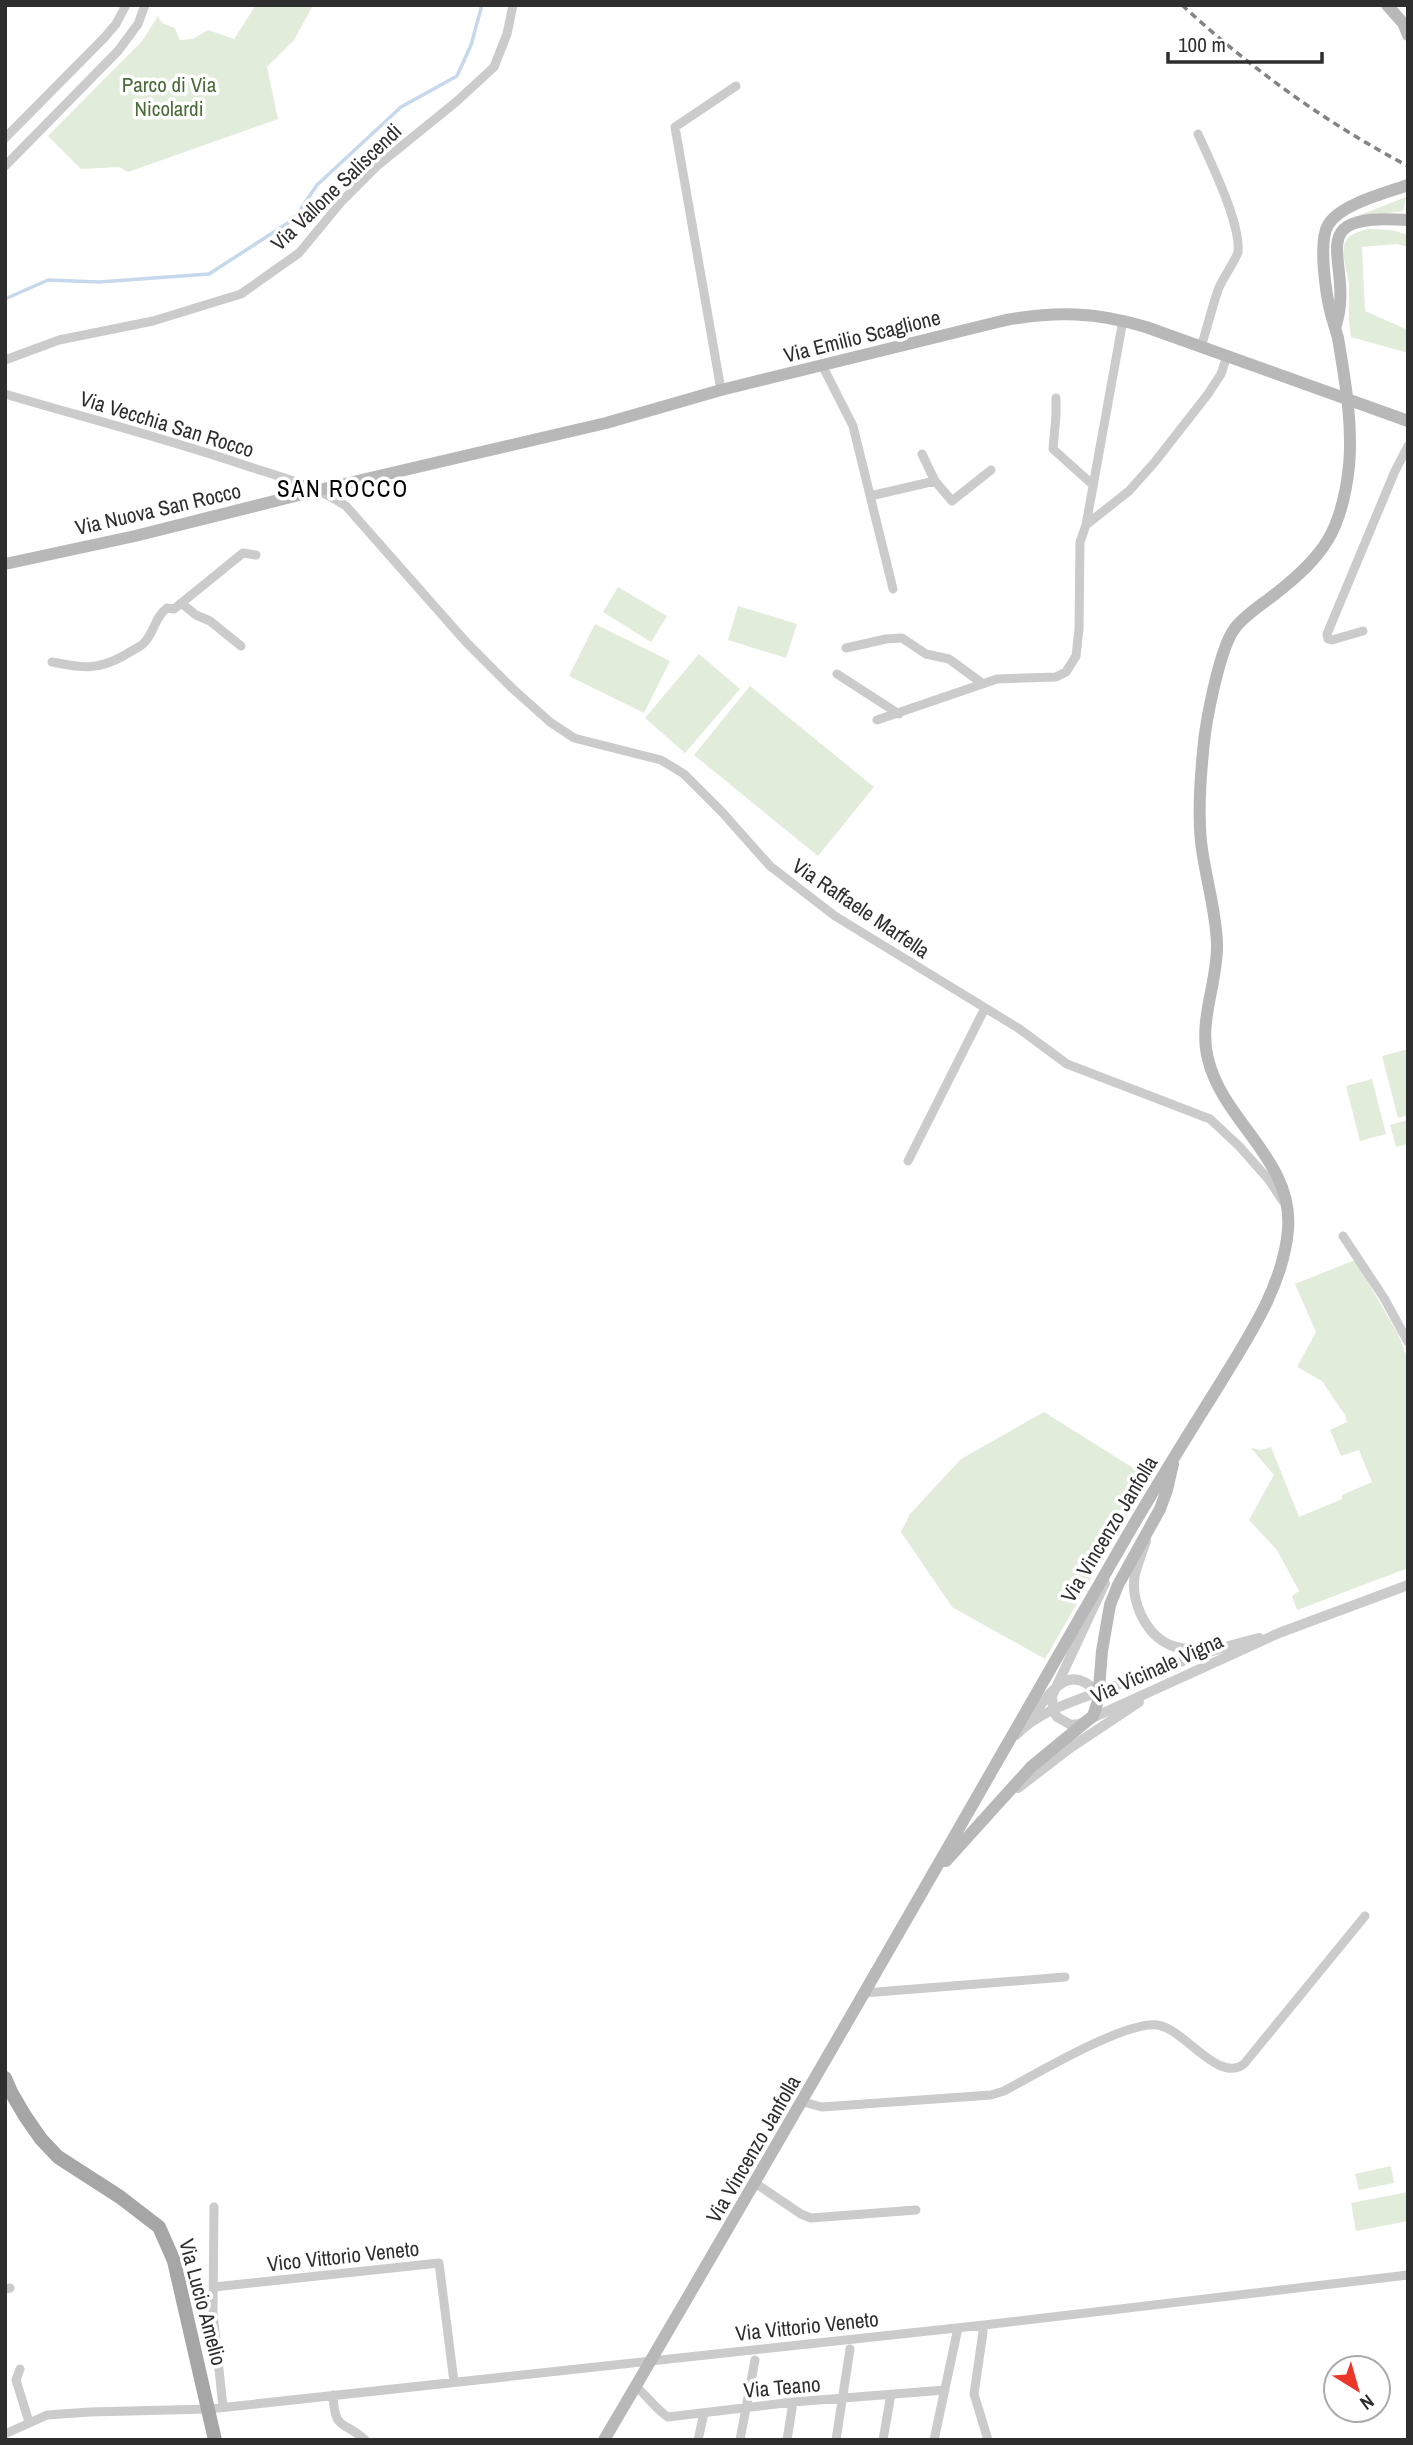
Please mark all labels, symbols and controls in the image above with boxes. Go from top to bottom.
scale bar [1168,21,1322,65]
text: 100 m [1178,30,1226,59]
park label: Parco di Via Nicolardi [122,70,217,123]
street label: Via Vallone Saliscendi [264,117,408,257]
street label: Via Emilio Scaglione [781,303,943,369]
street label: Via Vecchia San Rocco [76,384,258,464]
district label: SAN ROCCO [277,473,409,504]
street label: Via Nuova San Rocco [72,476,244,542]
street label: Via Raffaele Marfella [786,851,936,965]
street label: Via Vincenzo Janfolla [1054,1450,1164,1608]
street label: Via Vicinale Vigna [1086,1626,1228,1710]
street label: Via Vincenzo Janfolla [699,2070,807,2228]
street label: Vico Vittorio Veneto [266,2234,420,2278]
street label: Via Lucio Amelio [172,2236,234,2368]
street label: Via Vittorio Veneto [734,2304,880,2348]
north arrow [1322,2354,1392,2424]
street label: Via Teano [742,2369,822,2405]
text: N [1355,2389,1380,2416]

